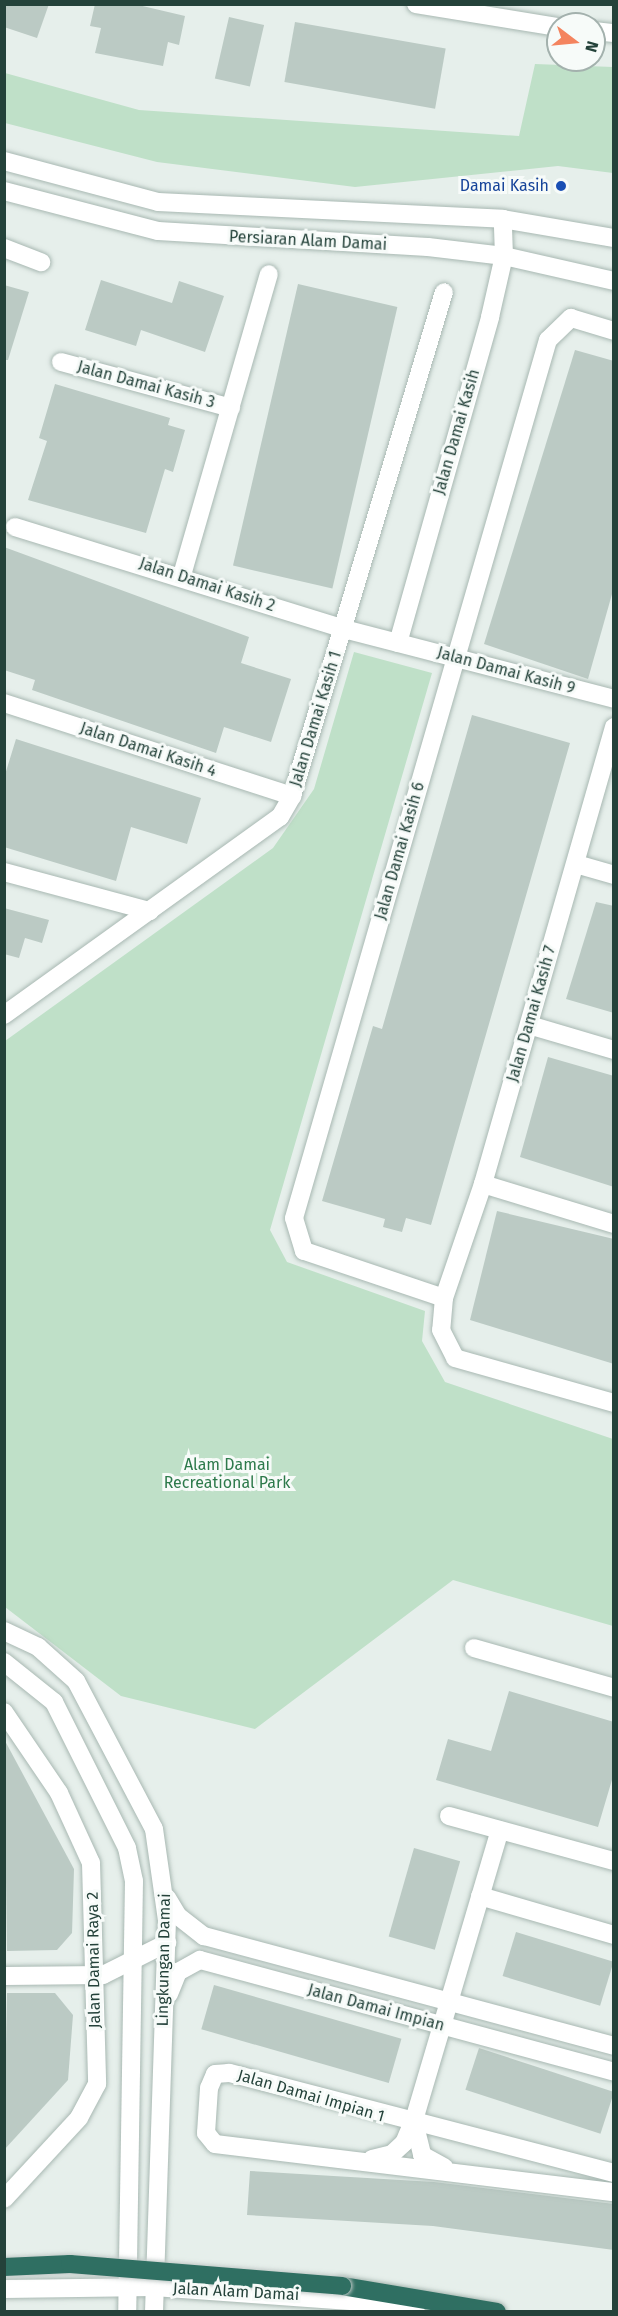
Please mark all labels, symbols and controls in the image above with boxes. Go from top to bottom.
north arrow [546,12,606,72]
text: N [581,39,602,54]
place label: Damai Kasih [460,176,549,196]
marker: Damai Kasih [554,179,568,193]
street label: Persiaran Alam Damai [228,227,388,255]
street label: Jalan Damai Kasih 3 [75,357,217,413]
street label: Jalan Damai Kasih [430,367,484,497]
street label: Jalan Damai Kasih 2 [137,554,277,616]
street label: Jalan Damai Kasih 9 [435,643,577,699]
street label: Jalan Damai Kasih 1 [286,649,346,789]
street label: Jalan Damai Kasih 4 [77,719,219,781]
street label: Jalan Damai Kasih 6 [371,780,429,922]
street label: Jalan Damai Kasih 7 [503,944,561,1084]
park label: Alam Damai Recreational Park [164,1455,290,1493]
street label: Jalan Damai Raya 2 [83,1891,105,2029]
street label: Lingkungan Damai [153,1893,175,2027]
street label: Jalan Damai Impian [305,1980,447,2036]
street label: Jalan Damai Impian 1 [235,2066,387,2126]
street label: Jalan Alam Damai [172,2279,300,2305]

